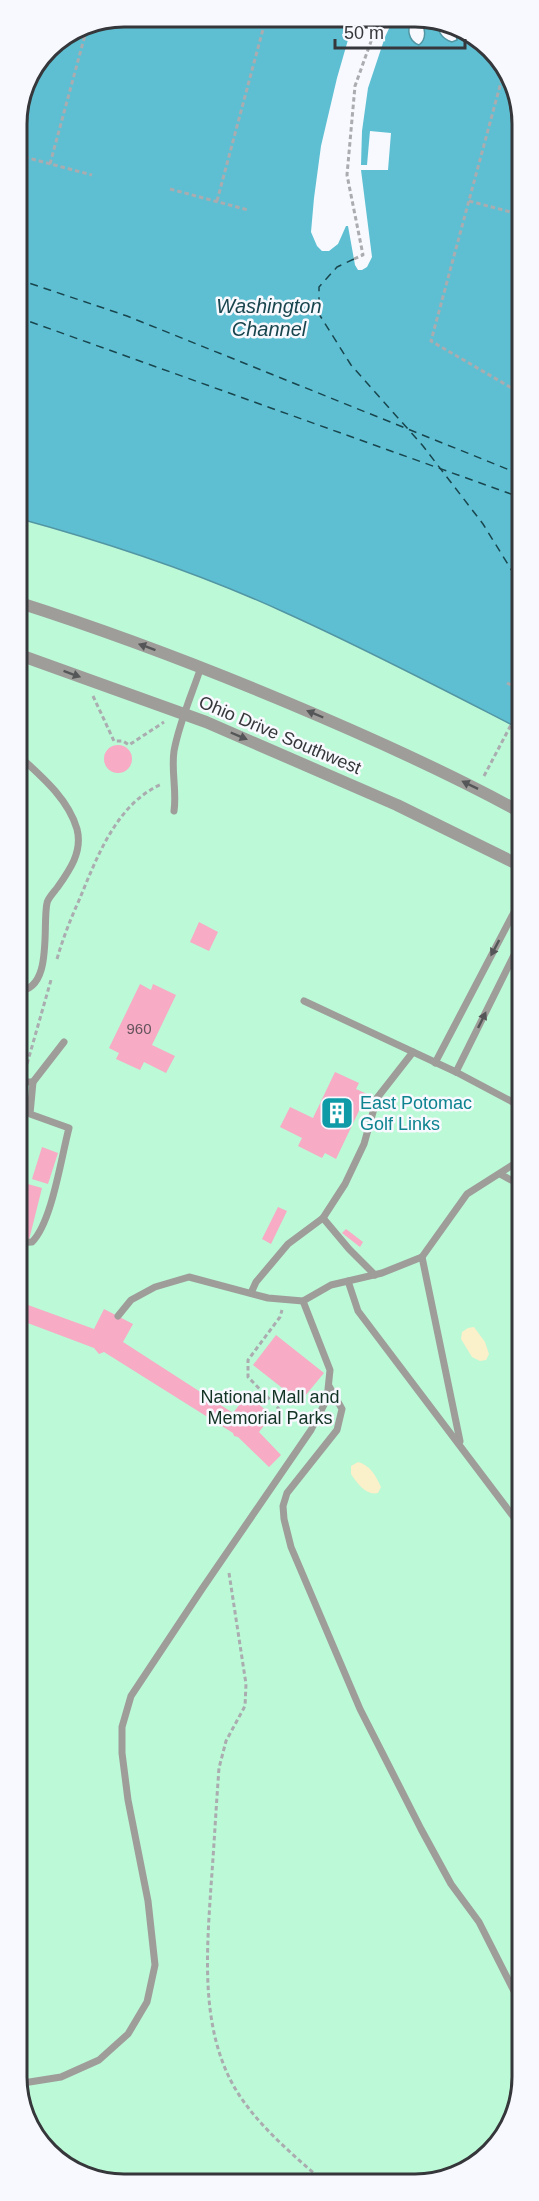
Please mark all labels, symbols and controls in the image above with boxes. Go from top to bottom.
scale bar [335,12,466,50]
text: 50 m [344,23,384,43]
water label: Washington Channel [216,295,322,340]
one-way arrow [137,642,155,652]
one-way arrow [63,669,81,679]
street label: Ohio Drive Southwest [196,692,364,778]
one-way arrow [306,709,324,719]
one-way arrow [230,732,248,741]
one-way arrow [462,780,479,789]
one-way arrow [490,940,500,957]
one-way arrow [477,1011,487,1028]
house number: 960 [126,1020,152,1037]
place label: East Potomac Golf Links [360,1093,472,1134]
building icon: East Potomac Golf Links [319,1095,355,1131]
park label: National Mall and Memorial Parks [200,1387,340,1428]

